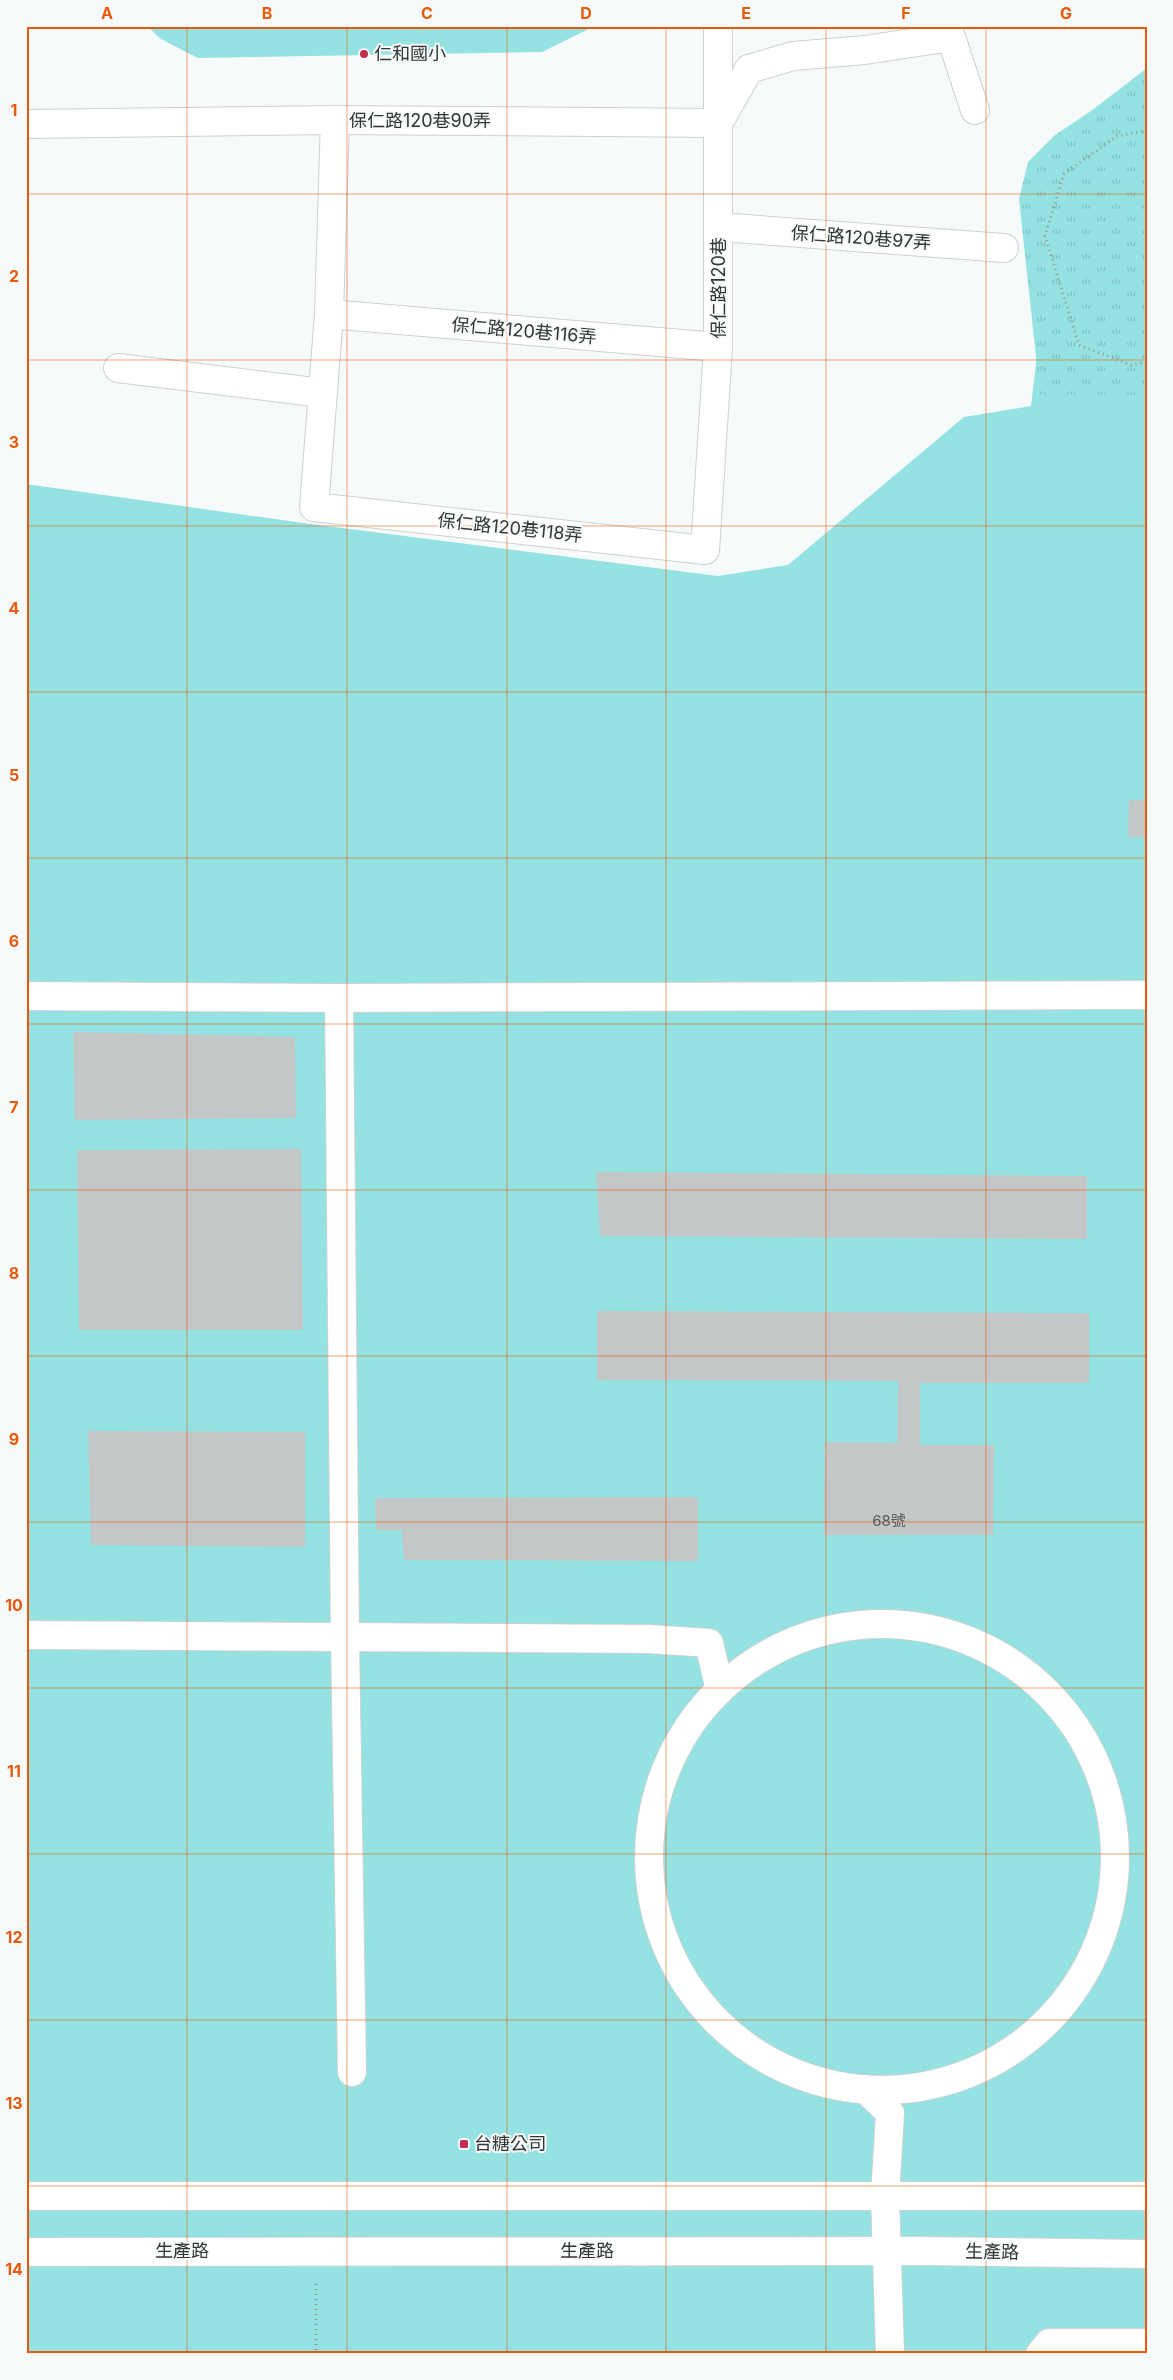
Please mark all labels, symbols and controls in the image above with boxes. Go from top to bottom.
text: A [101,3,113,23]
text: B [262,3,272,23]
text: C [421,3,433,23]
text: D [580,3,592,23]
text: E [741,3,751,23]
text: F [901,3,911,23]
text: G [1060,3,1072,23]
place label: 仁和國小 [374,43,446,64]
marker: 仁和國小 [358,48,370,60]
text: 1 [11,100,17,120]
street label: 保仁路120巷90弄 [349,110,491,131]
street label: 保仁路120巷97弄 [790,222,932,253]
street label: 保仁路120巷 [708,237,729,339]
text: 2 [9,266,19,286]
street label: 保仁路120巷116弄 [451,314,597,347]
text: 3 [9,432,19,452]
street label: 保仁路120巷118弄 [437,509,583,546]
text: 4 [9,598,20,618]
text: 5 [9,765,19,785]
text: 6 [9,931,19,951]
text: 7 [9,1097,19,1117]
text: 8 [9,1263,19,1283]
text: 9 [9,1429,19,1449]
house number: 68號 [872,1511,906,1530]
text: 10 [5,1595,23,1615]
text: 11 [7,1761,21,1781]
text: 12 [6,1927,22,1947]
text: 13 [5,2093,23,2113]
place label: 台糖公司 [474,2133,546,2154]
marker: 台糖公司 [458,2138,470,2150]
street label: 生產路 [155,2240,209,2261]
street label: 生產路 [560,2240,614,2261]
street label: 生產路 [965,2241,1019,2262]
text: 14 [5,2259,23,2279]

